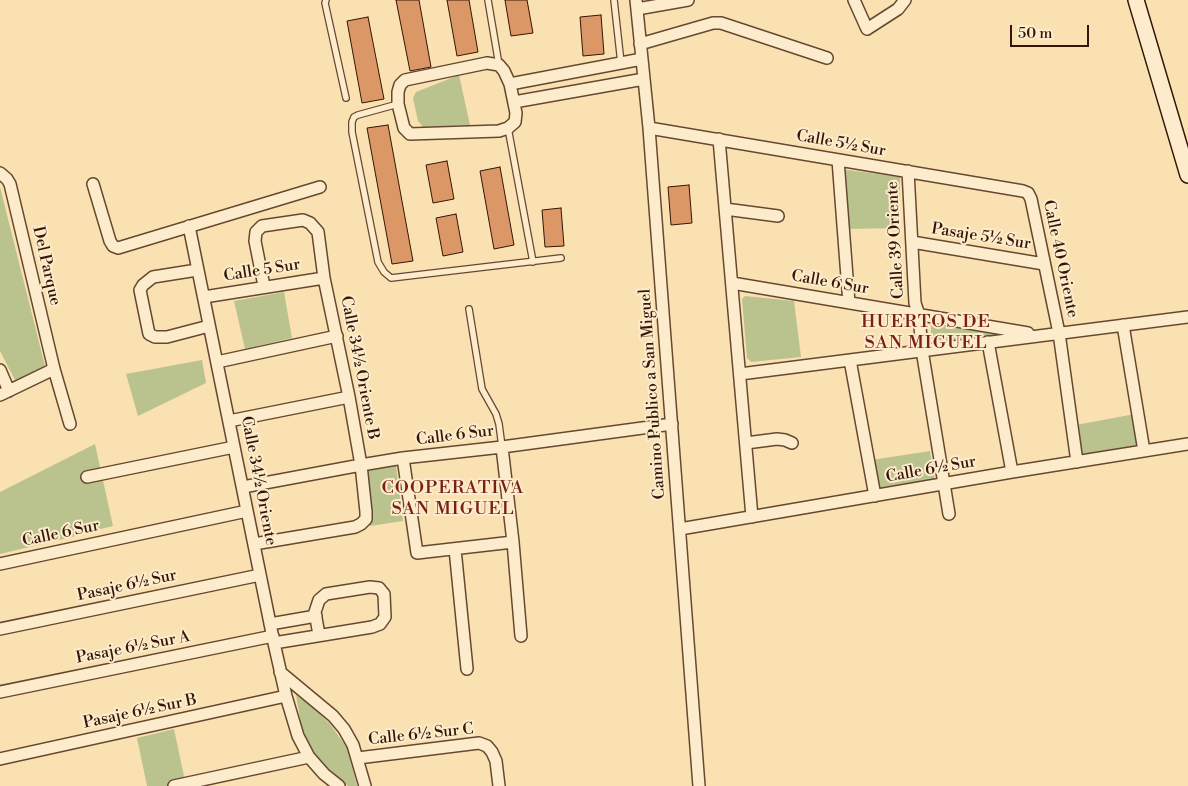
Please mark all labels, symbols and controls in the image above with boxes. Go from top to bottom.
scale bar [1013,15,1092,47]
text: 50 m [1018,24,1052,43]
street label: Calle 5½ Sur [795,127,887,161]
street label: Calle 39 Oriente [883,181,909,299]
street label: Calle 40 Oriente [1038,199,1082,319]
street label: Pasaje 5½ Sur [930,220,1032,254]
street label: Del Parque [28,225,64,307]
street label: Calle 5 Sur [222,255,302,287]
street label: Calle 6 Sur [790,267,870,299]
street label: Camino Publico a San Miguel [636,288,670,500]
street label: Calle 34½ Oriente B [336,295,382,441]
district label: HUERTOS DE SAN MIGUEL [860,312,992,354]
street label: Calle 34½ Oriente [236,415,280,547]
street label: Calle 6 Sur [415,422,495,450]
street label: Calle 6½ Sur [884,453,978,487]
district label: COOPERATIVA SAN MIGUEL [380,478,526,520]
street label: Calle 6 Sur [21,516,101,552]
street label: Pasaje 6½ Sur [75,566,179,606]
street label: Pasaje 6½ Sur A [74,628,192,668]
street label: Pasaje 6½ Sur B [81,691,199,733]
street label: Calle 6½ Sur C [367,720,475,750]

